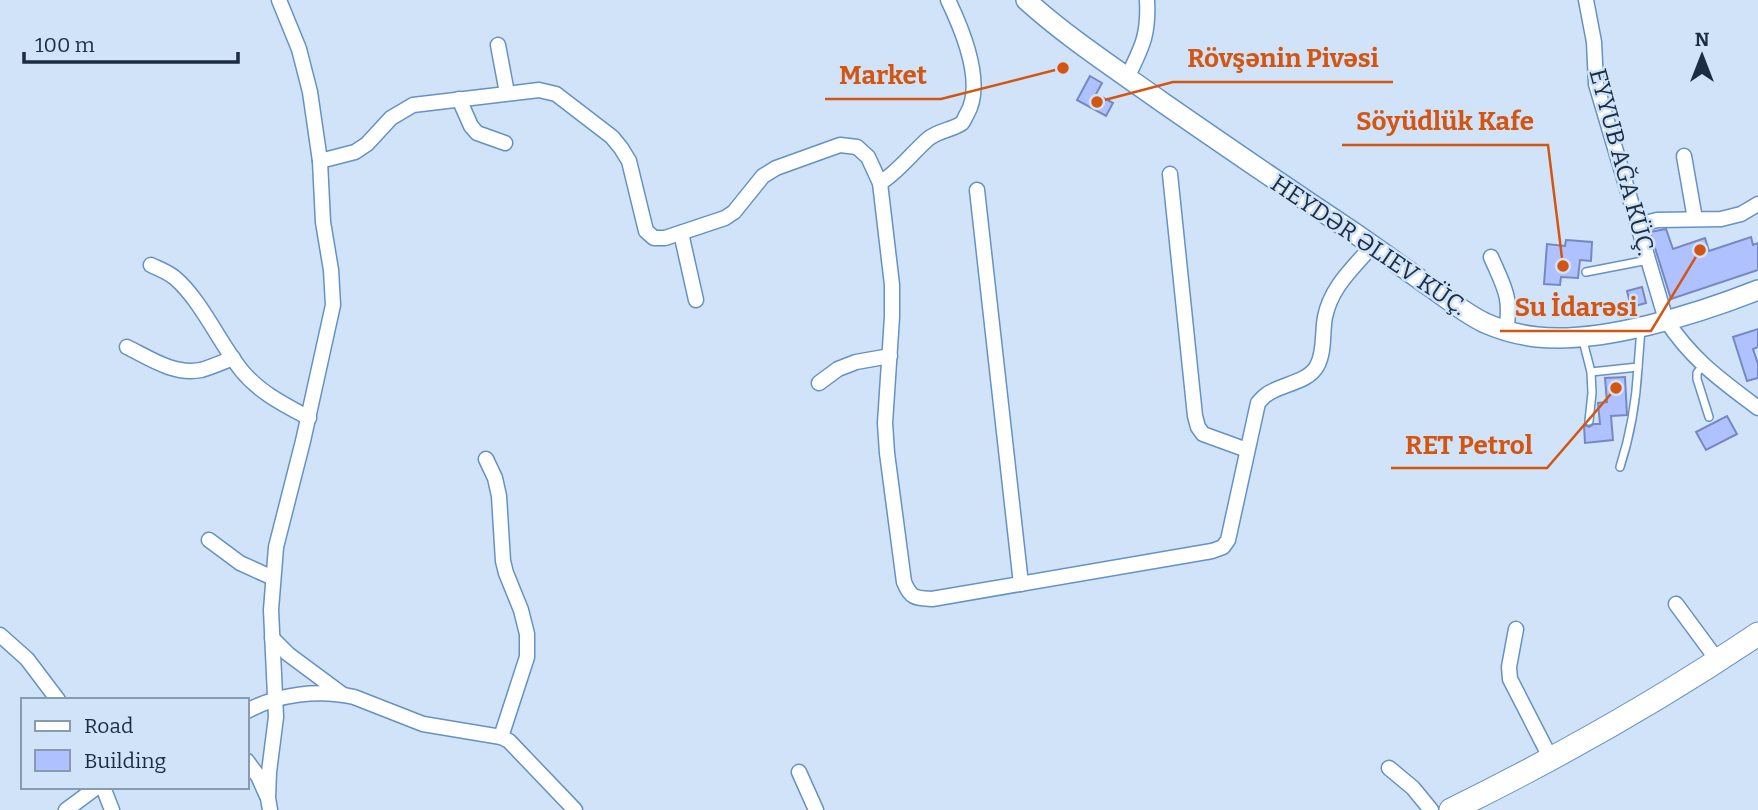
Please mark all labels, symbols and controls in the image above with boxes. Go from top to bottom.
scale bar [24,21,238,65]
north arrow [1667,21,1737,91]
text: N [1695,28,1710,51]
text: 100 m [35,32,95,58]
callout: Rövşənin Pivəsi [1173,35,1393,82]
text: Rövşənin Pivəsi [1187,43,1379,74]
callout: Market [825,52,941,99]
text: Market [839,60,928,91]
street label: EYYUB AĞA KÜÇ. [1584,65,1660,259]
callout: Söyüdlük Kafe [1342,98,1548,145]
text: Söyüdlük Kafe [1356,106,1534,137]
street label: HEYDƏR ƏLIEV KÜÇ. [1266,169,1472,321]
callout: Su İdarəsi [1500,284,1651,331]
text: Su İdarəsi [1515,292,1637,323]
callout: RET Petrol [1391,421,1547,468]
text: RET Petrol [1405,430,1533,461]
legend [21,698,248,789]
text: Road [84,713,133,739]
text: Building [84,748,167,774]

